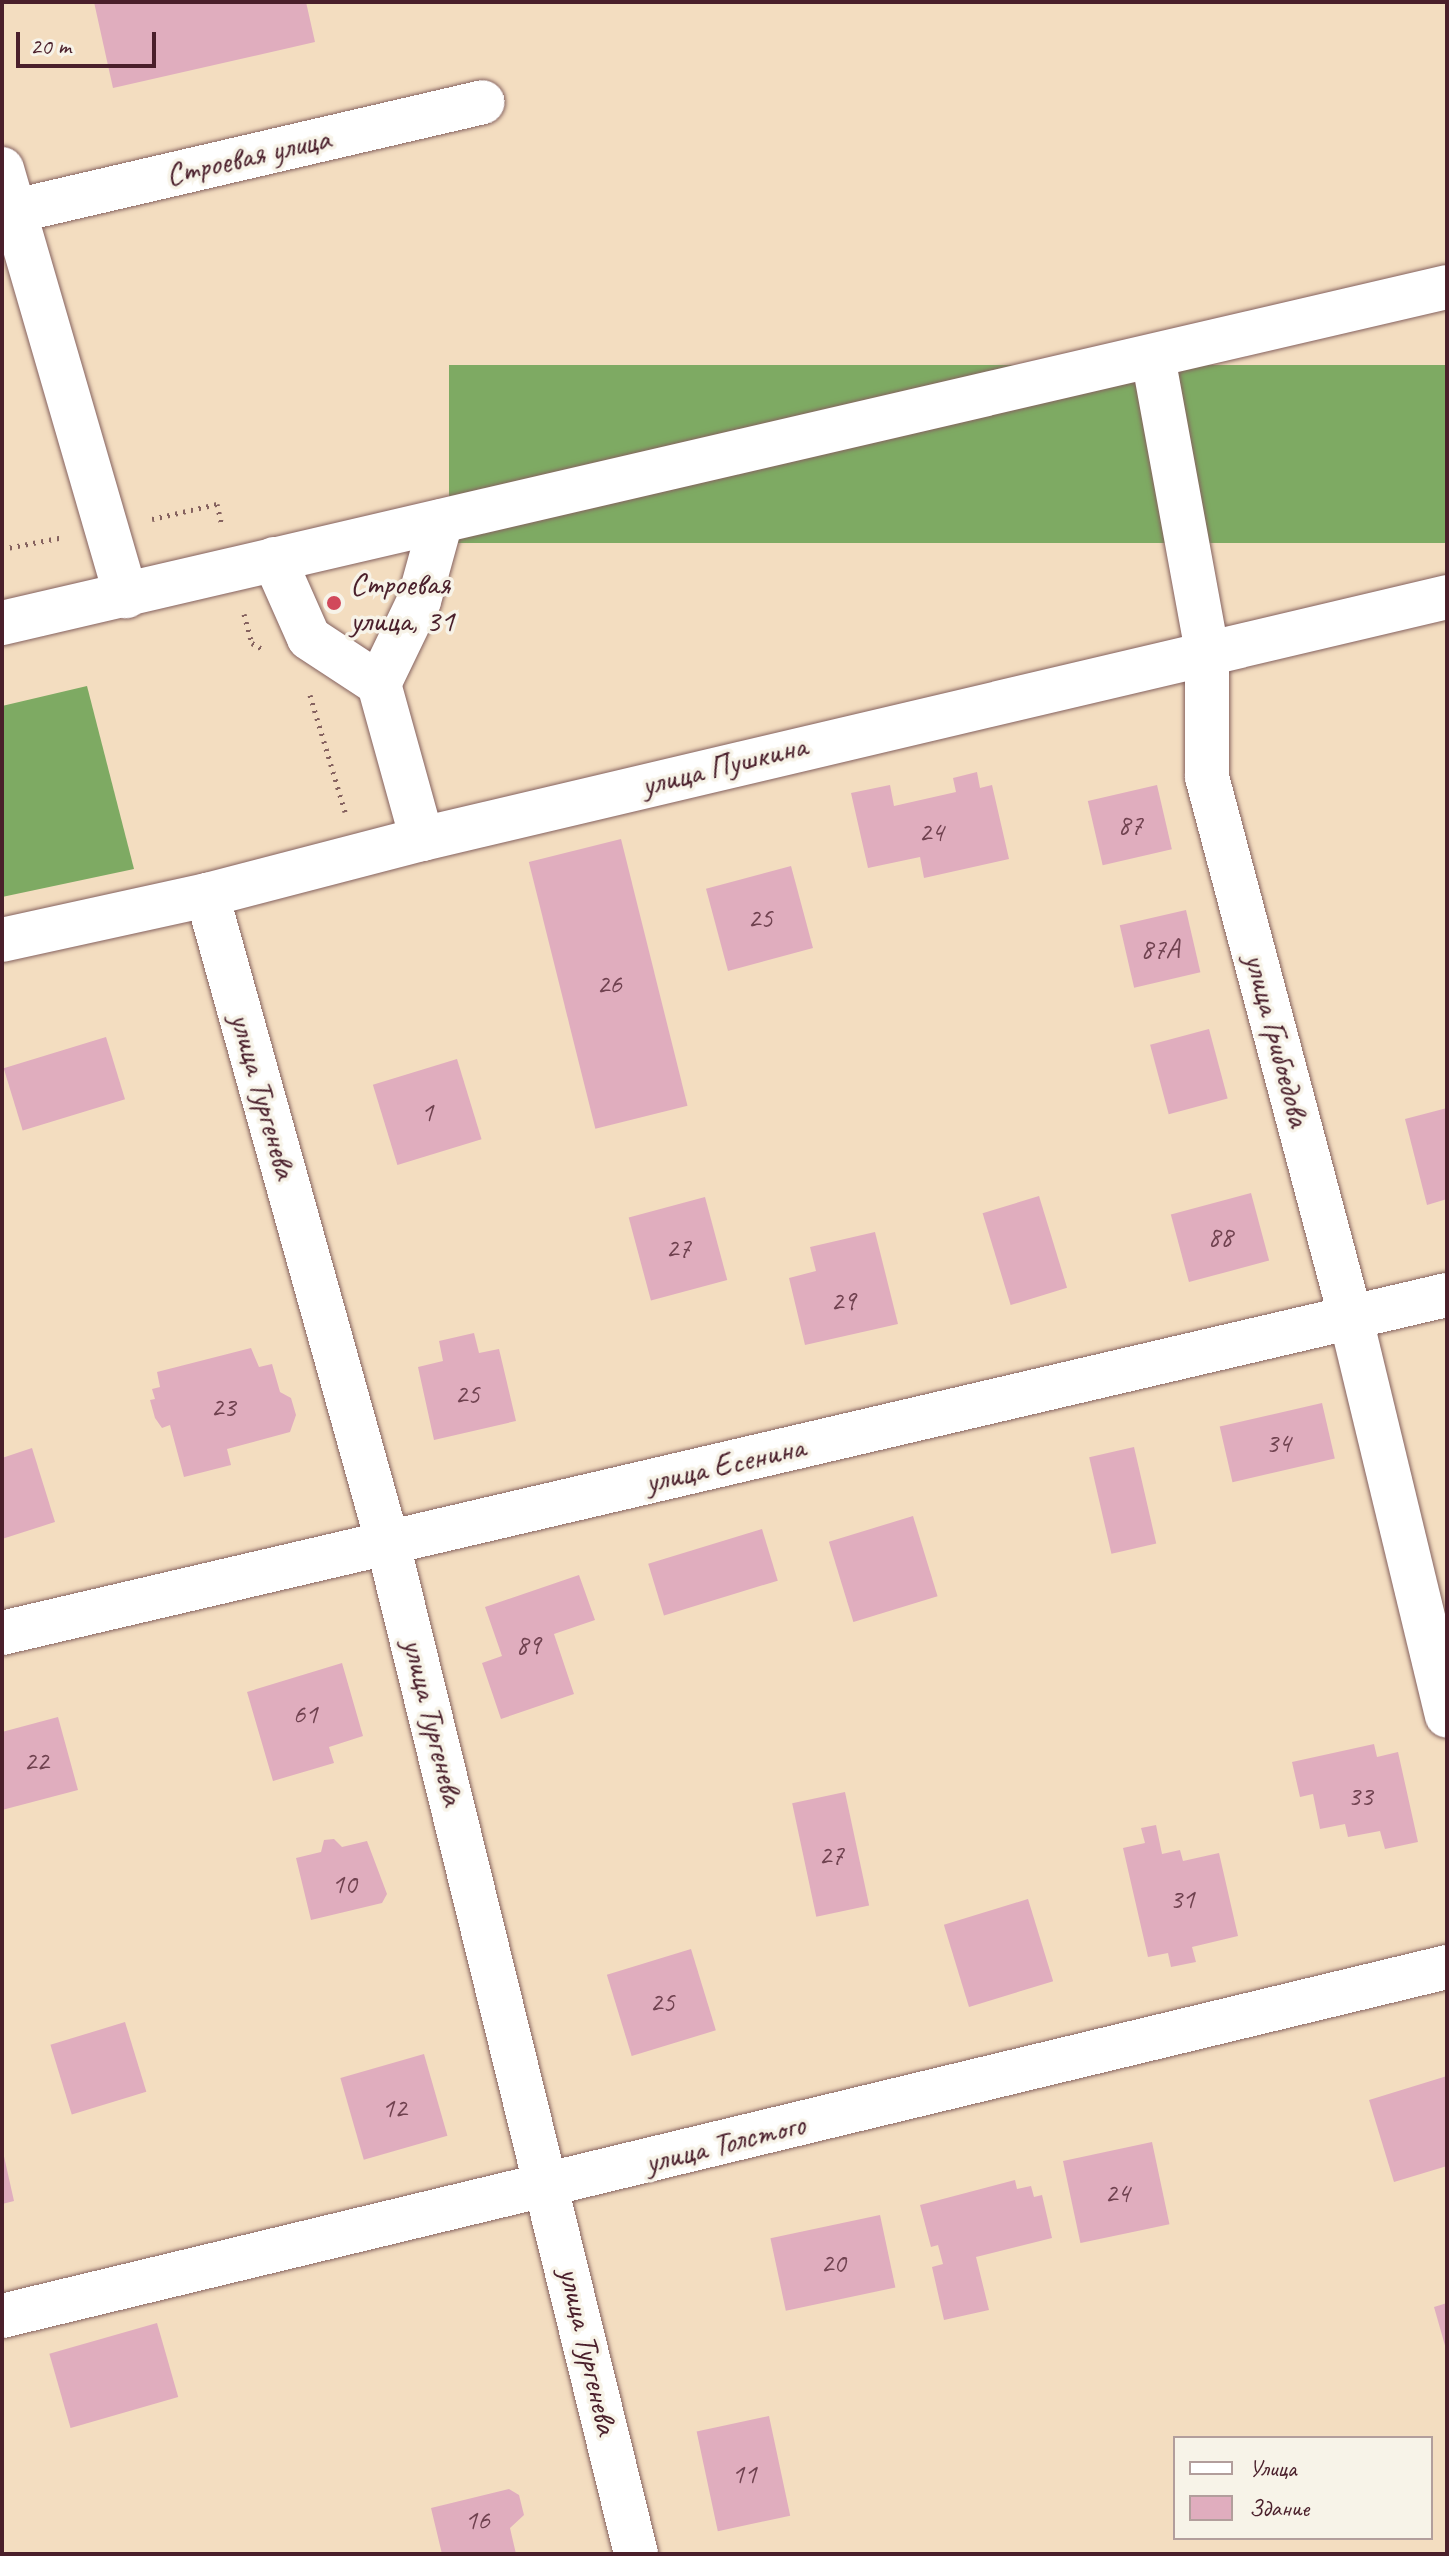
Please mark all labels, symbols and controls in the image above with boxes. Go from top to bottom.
scale bar [20,16,160,66]
text: 20 m [30,31,71,61]
street label: Строевая улица [161,119,335,195]
place label: Строевая улица, 31 [350,566,454,641]
marker: Строевая улица, 31 [325,594,343,612]
street label: улица Пушкина [637,727,811,805]
house number: 87 [1117,808,1143,842]
house number: 24 [918,815,944,849]
house number: 25 [747,901,773,935]
house number: 87А [1140,932,1180,966]
street label: улица Грибоедова [1236,950,1318,1130]
house number: 26 [596,967,622,1001]
street label: улица Тургенева [221,1009,305,1183]
house number: 1 [421,1095,433,1129]
house number: 88 [1207,1220,1233,1254]
house number: 27 [665,1231,691,1265]
house number: 29 [830,1284,856,1318]
house number: 25 [454,1377,480,1411]
house number: 23 [210,1390,236,1424]
house number: 34 [1265,1426,1291,1460]
street label: улица Есенина [642,1428,808,1502]
house number: 89 [515,1628,541,1662]
street label: улица Тургенева [394,1635,472,1809]
house number: 61 [292,1697,318,1731]
house number: 22 [23,1744,49,1778]
house number: 33 [1347,1779,1373,1813]
house number: 27 [818,1838,844,1872]
house number: 10 [331,1867,357,1901]
house number: 31 [1169,1882,1195,1916]
house number: 25 [649,1985,675,2019]
house number: 12 [381,2091,407,2125]
street label: улица Толстого [641,2106,809,2182]
house number: 24 [1104,2176,1130,2210]
house number: 20 [820,2246,846,2280]
street label: улица Тургенева [550,2264,626,2438]
legend [1173,2436,1433,2540]
text: Улица [1249,2453,1297,2483]
house number: 11 [731,2457,757,2491]
text: Здание [1249,2493,1309,2523]
house number: 16 [464,2503,490,2537]

